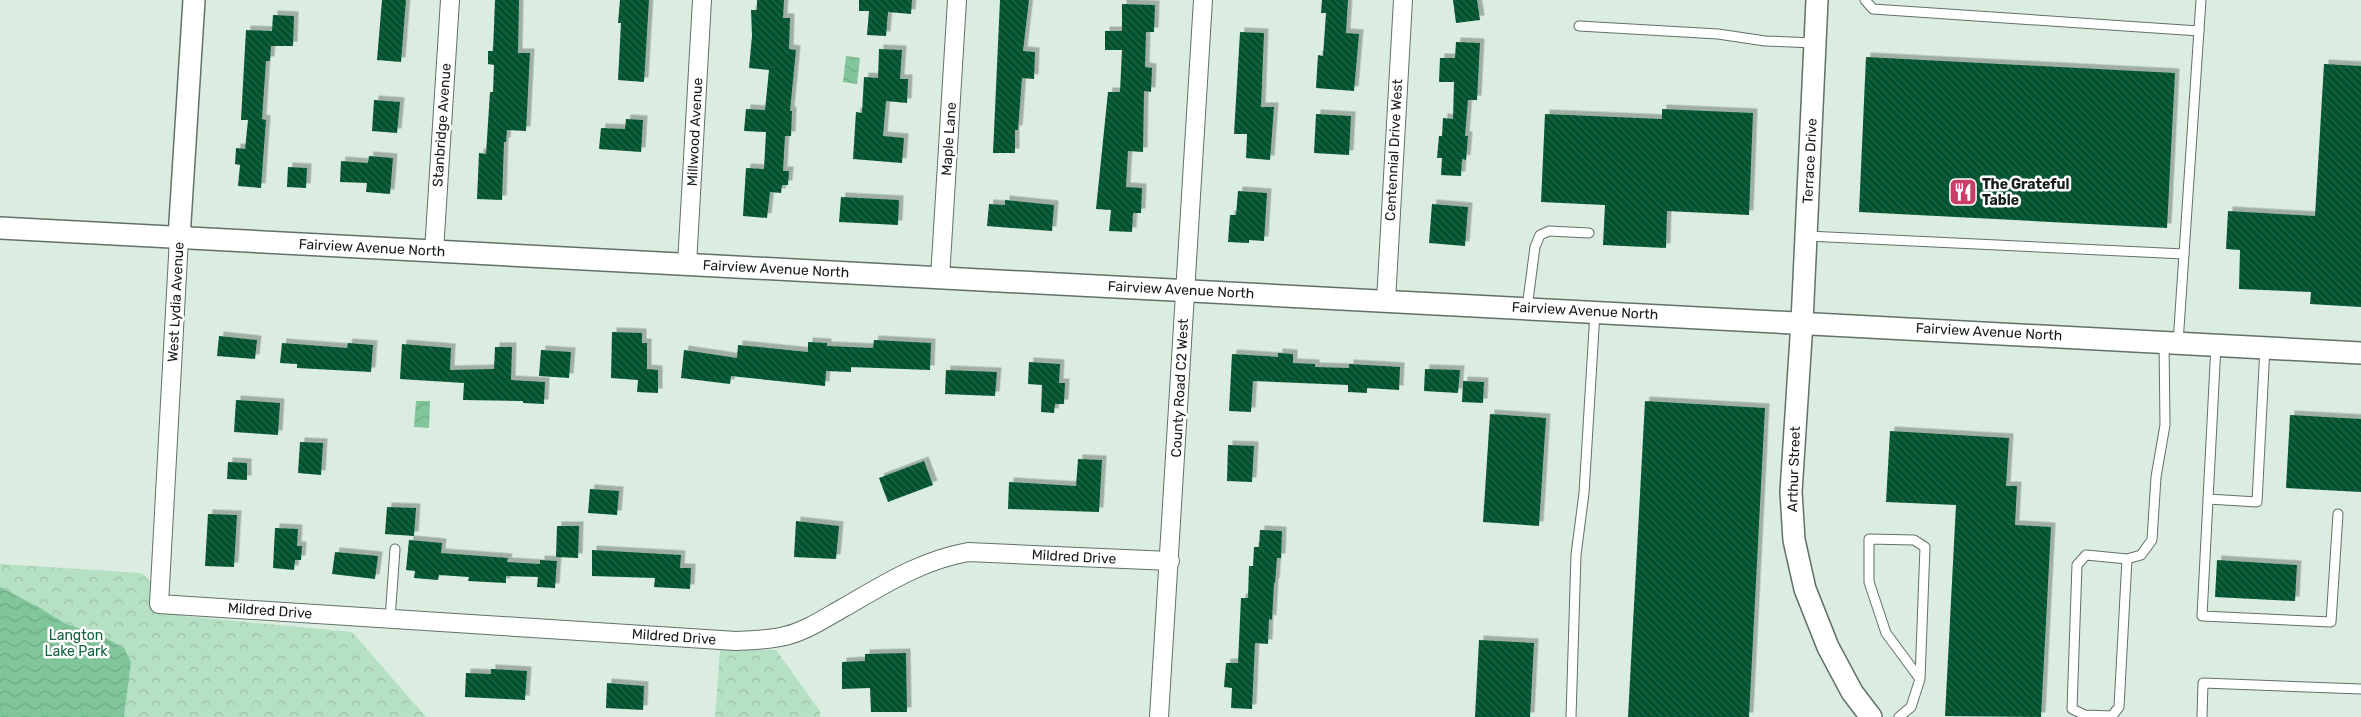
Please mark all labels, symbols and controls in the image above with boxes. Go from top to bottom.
street label: Stanbridge Avenue [429,62,455,187]
street label: Millwood Avenue [684,77,706,187]
street label: Centennial Drive West [1382,78,1406,221]
street label: Maple Lane [938,101,960,176]
street label: Terrace Drive [1799,118,1821,204]
place label: The Grateful Table [1982,176,2069,209]
restaurant icon: The Grateful Table [1948,177,1978,207]
street label: Fairview Avenue North [298,236,446,260]
street label: West Lydia Avenue [164,241,188,363]
street label: Fairview Avenue North [702,257,850,281]
street label: Fairview Avenue North [1107,278,1255,302]
street label: Fairview Avenue North [1511,299,1659,323]
street label: County Road C2 West [1168,318,1192,458]
street label: Fairview Avenue North [1915,320,2063,344]
street label: Arthur Street [1784,425,1804,512]
street label: Mildred Drive [1031,546,1117,568]
street label: Mildred Drive [227,600,313,622]
street label: Mildred Drive [631,626,717,648]
park label: Langton Lake Park [45,627,108,660]

